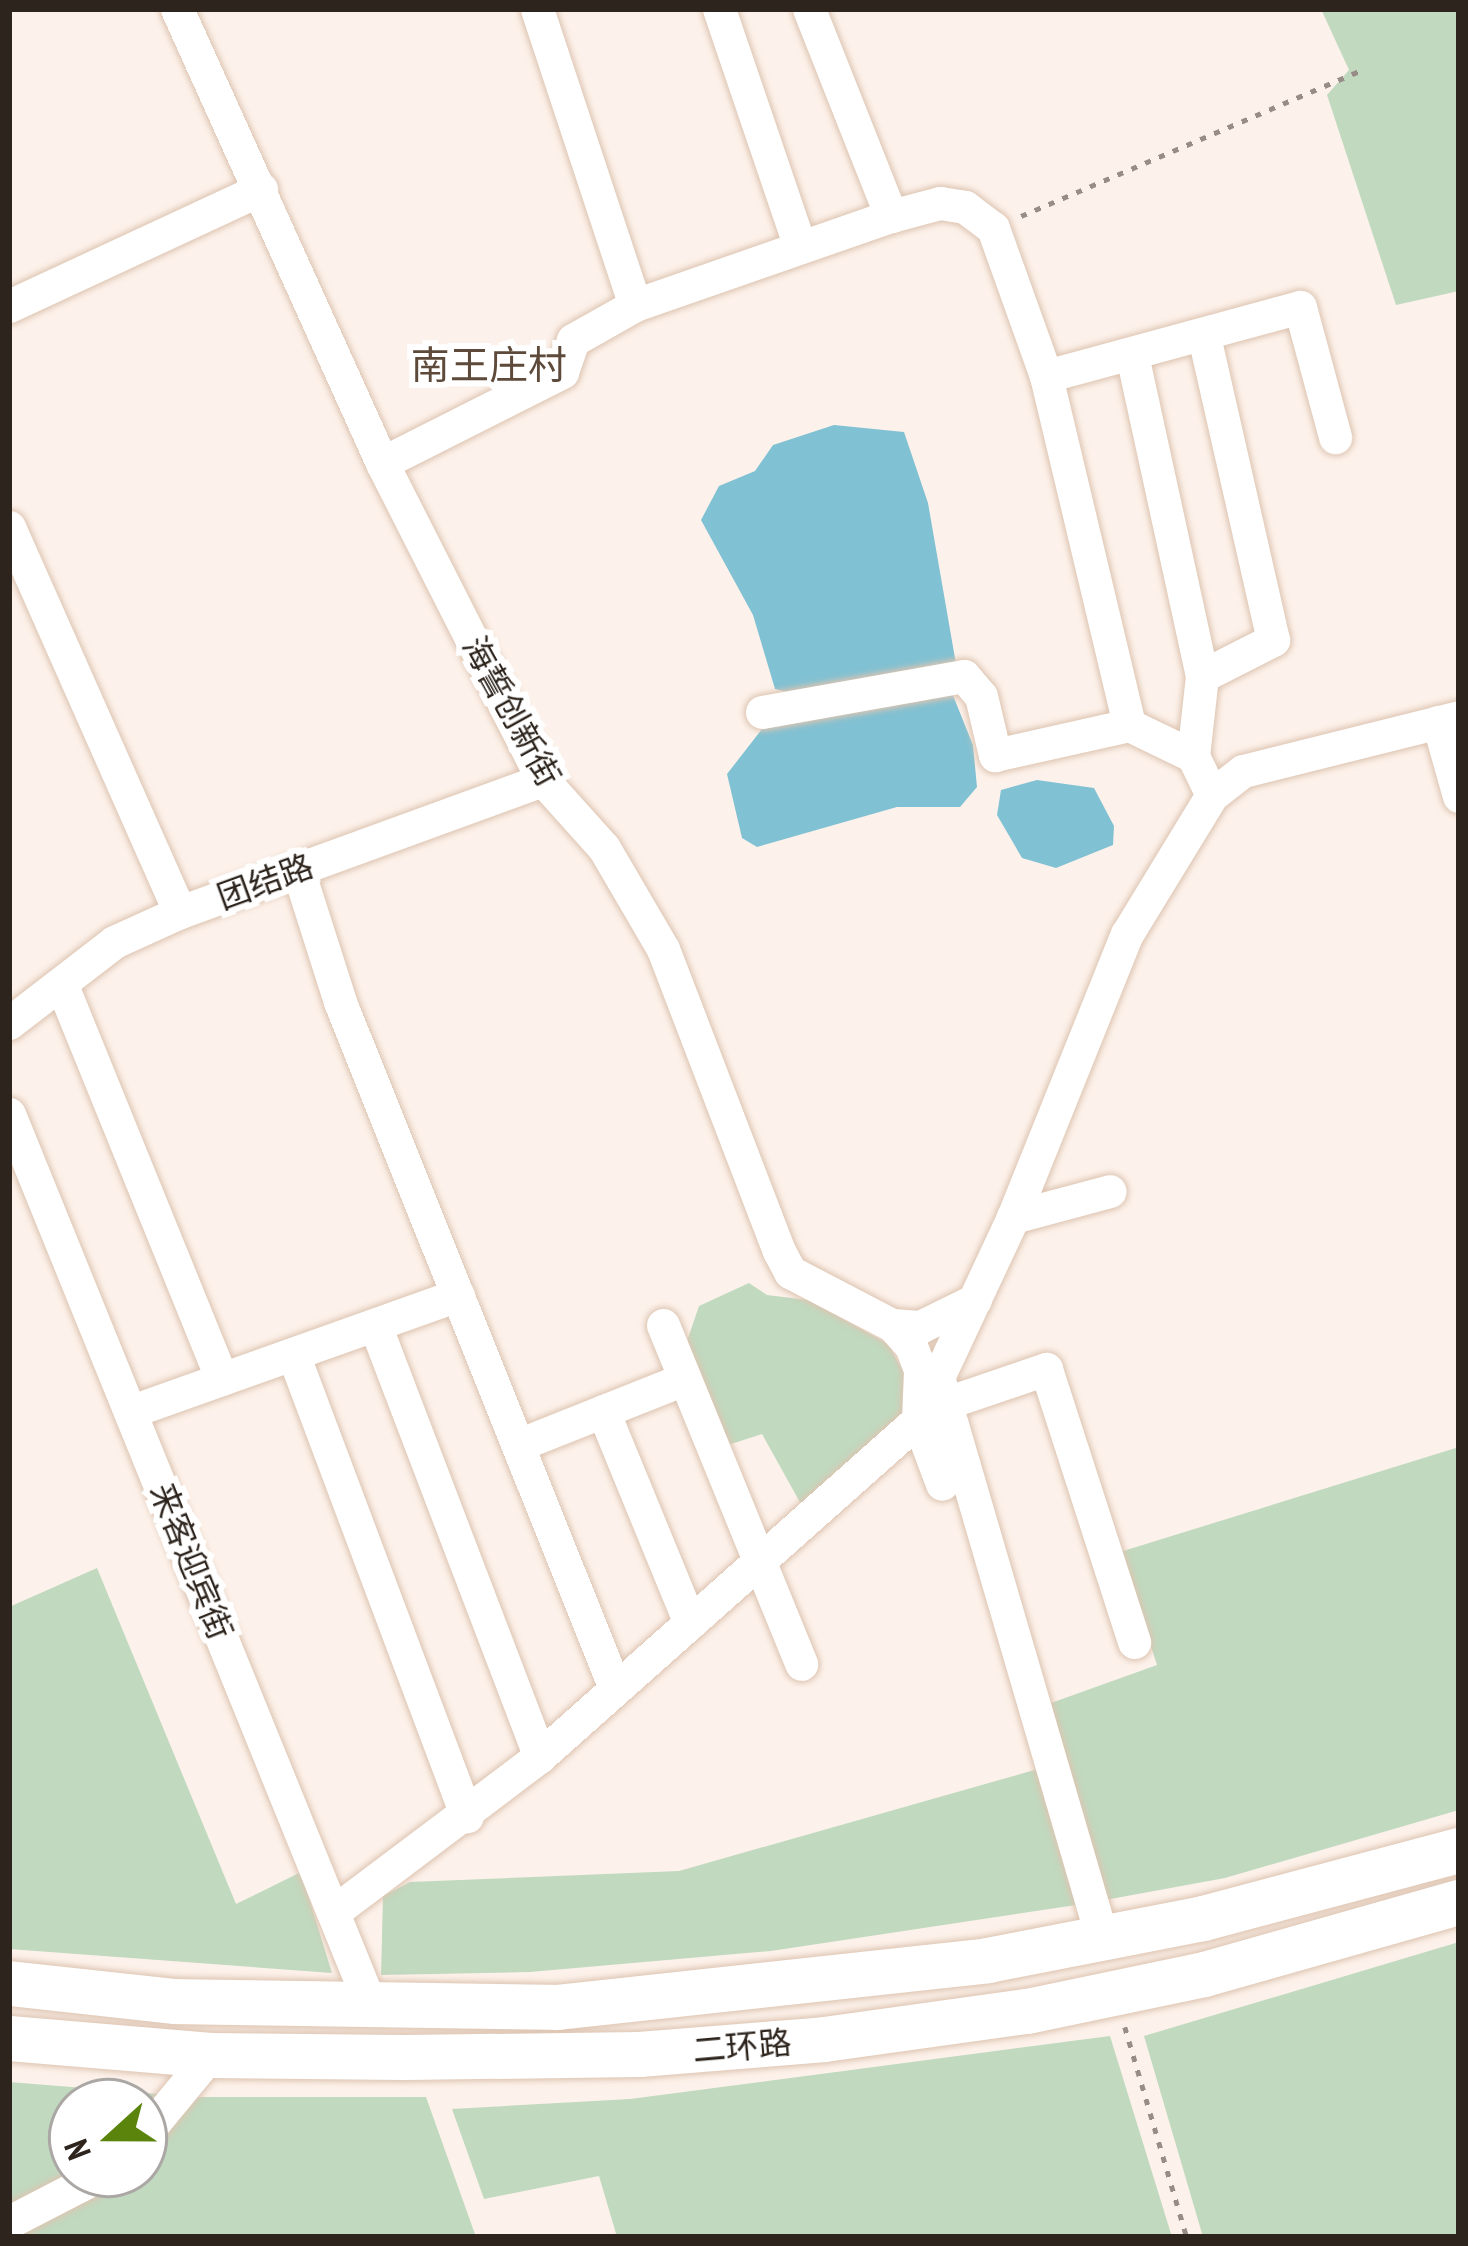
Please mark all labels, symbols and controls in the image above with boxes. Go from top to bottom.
district label: 南王庄村 [411,342,567,388]
street label: 海誓创新街 [455,629,569,793]
street label: 团结路 [212,845,318,917]
street label: 来客迎宾街 [143,1477,241,1645]
street label: 二环路 [691,2022,793,2070]
north arrow [48,2078,168,2198]
text: N [53,2134,100,2166]

